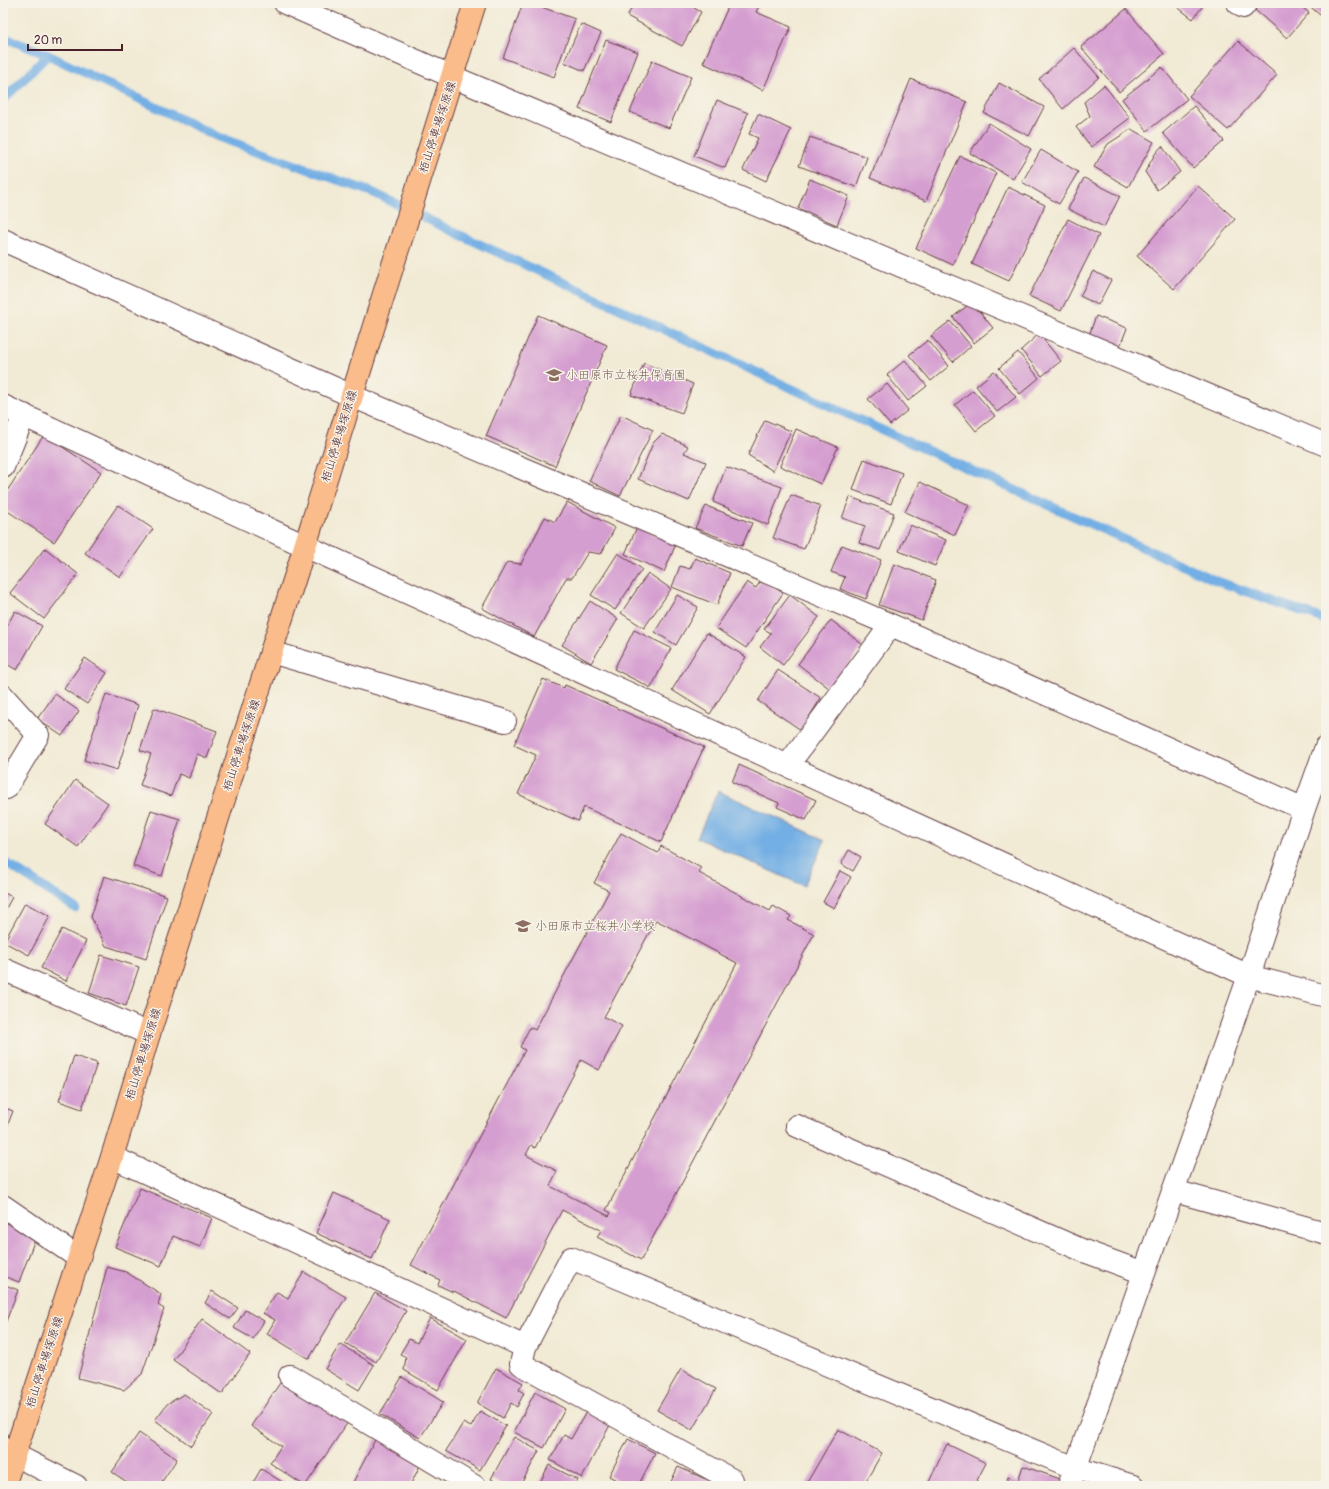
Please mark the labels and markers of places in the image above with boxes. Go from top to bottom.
school or university icon: 小田原市立桜井保育園 [545,366,563,384]
place label: 小田原市立桜井保育園 [566,368,686,383]
school or university icon: 小田原市立桜井小学校 [514,917,532,935]
place label: 小田原市立桜井小学校 [535,919,655,934]

